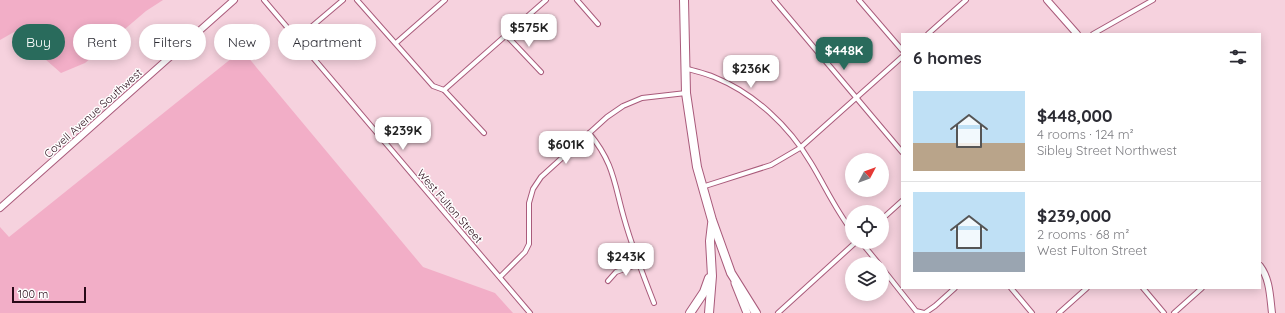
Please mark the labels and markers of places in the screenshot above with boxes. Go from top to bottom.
pin: $575K [501,14,557,48]
pin: $448K [816,37,872,71]
pin: $236K [723,55,779,89]
pin: $239K [375,117,431,151]
pin: $601K [538,131,594,165]
pin: $243K [598,243,654,277]

